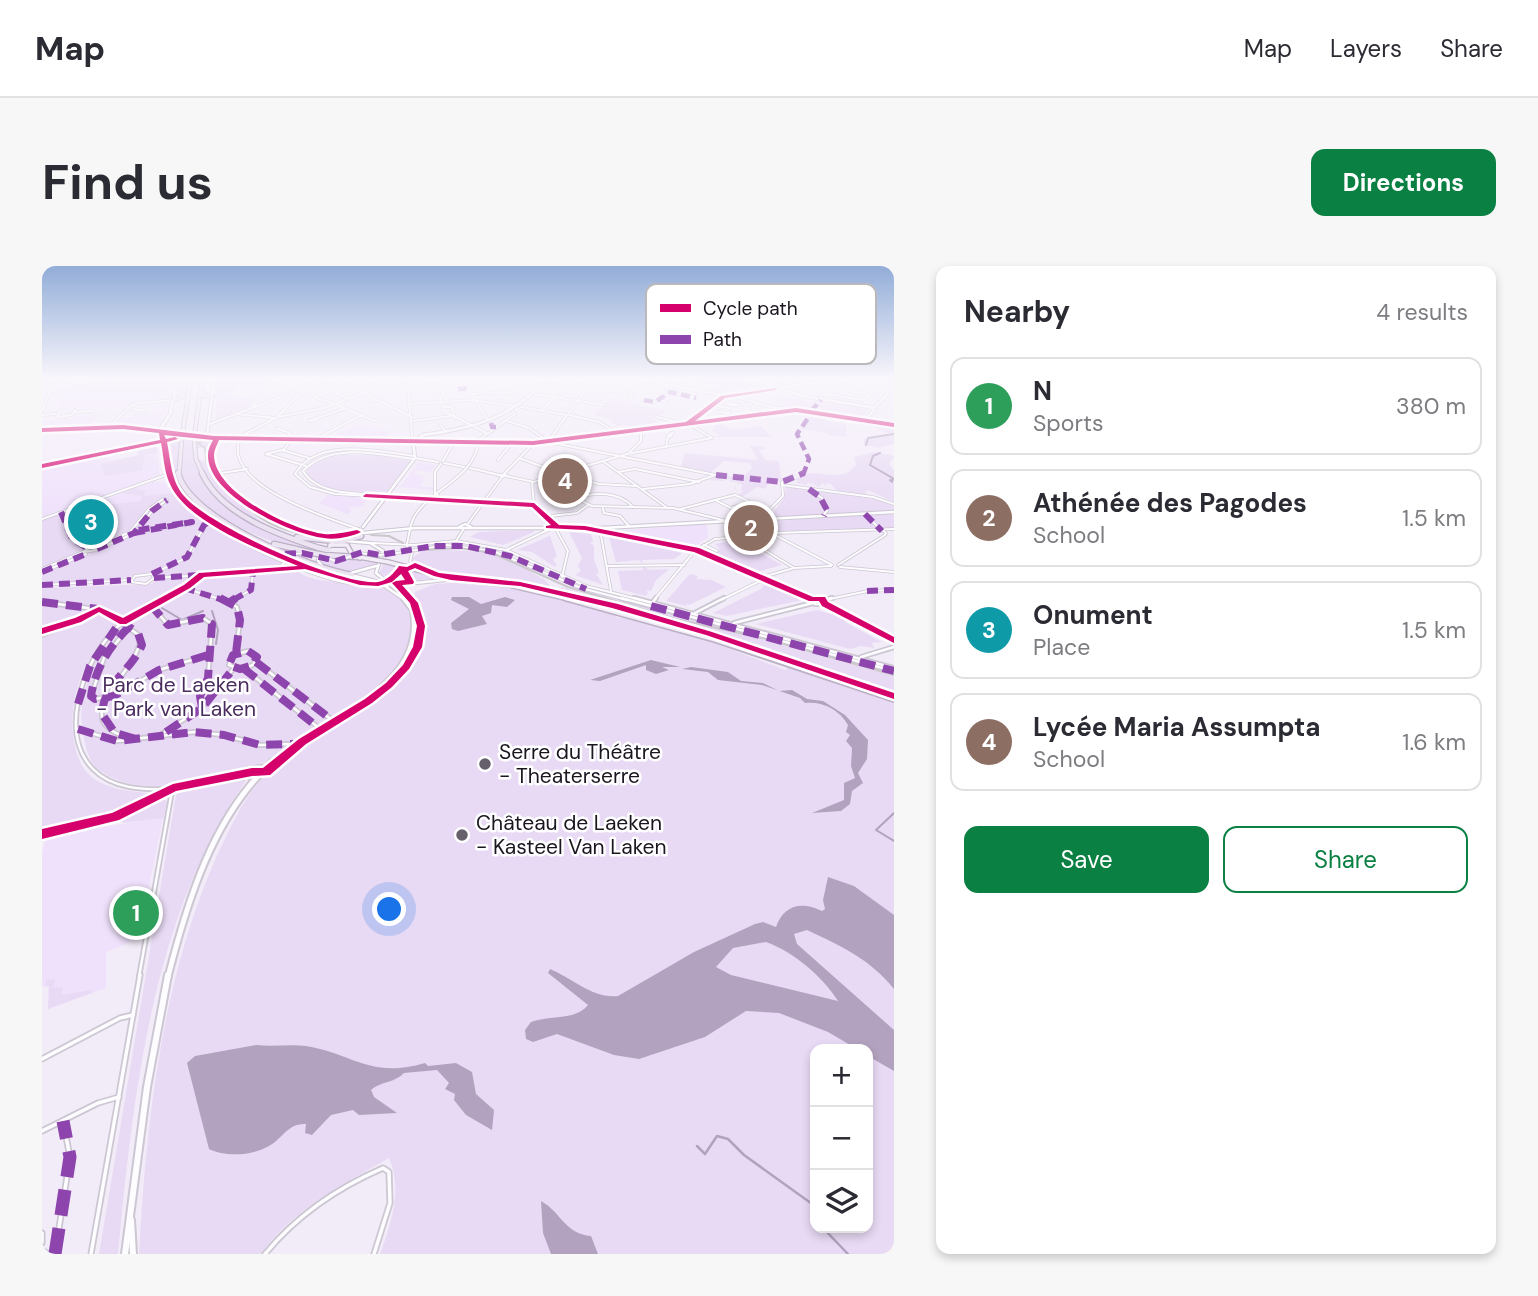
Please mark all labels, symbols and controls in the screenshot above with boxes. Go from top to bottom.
text: Map [35,27,105,70]
text: Map [1244,33,1292,64]
text: Layers [1330,33,1402,64]
text: Share [1440,33,1503,64]
button: Directions [1311,149,1496,216]
text: Find us [42,150,213,214]
legend [646,284,876,364]
text: Nearby [964,292,1070,331]
text: Cycle path [703,296,798,321]
text: 4 results [1376,297,1468,327]
text: Path [703,327,742,352]
text: N [1033,374,1052,408]
text: 1 [985,391,993,421]
text: 380 m [1396,391,1466,421]
text: Sports [1033,408,1103,438]
pin: 4 [542,455,588,507]
text: Athénée des Pagodes [1033,486,1307,520]
pin: 3 [68,496,114,548]
pin: 2 [728,502,774,554]
text: 2 [982,503,996,533]
text: 1.5 km [1402,503,1466,533]
text: School [1033,520,1105,550]
text: Onument [1033,598,1153,632]
text: 3 [982,615,996,645]
text: 1.5 km [1402,615,1466,645]
text: Place [1033,632,1090,662]
park label: Parc de Laeken - Park van Laken [96,671,256,723]
text: Lycée Maria Assumpta [1033,710,1321,744]
text: 4 [982,727,996,757]
text: 1.6 km [1402,727,1466,757]
place label: Serre du Théâtre - Theaterserre [499,738,661,790]
text: School [1033,744,1105,774]
marker: Serre du Théâtre - Theaterserre [477,756,493,772]
place label: Château de Laeken - Kasteel Van Laken [476,809,667,861]
button: Save [964,826,1209,893]
button: Share [1223,826,1468,893]
marker: Château de Laeken - Kasteel Van Laken [454,827,470,843]
pin: 1 [113,887,159,939]
your location [372,892,406,926]
map controls [810,1044,873,1233]
button: + [810,1044,873,1107]
button: − [810,1107,873,1170]
button: layers [810,1170,873,1233]

